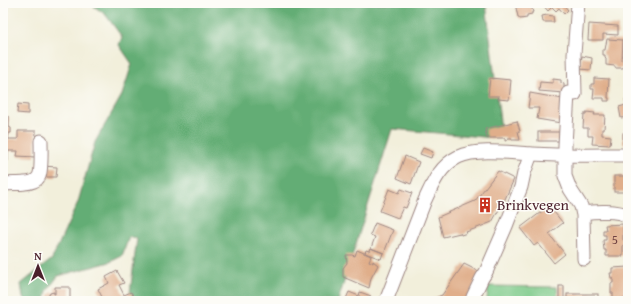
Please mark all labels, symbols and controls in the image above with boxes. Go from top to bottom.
place label: Brinkvegen [497,194,570,215]
building icon: Brinkvegen [476,196,494,214]
house number: 5 [612,230,618,249]
north arrow [18,246,58,286]
text: N [34,248,42,264]

